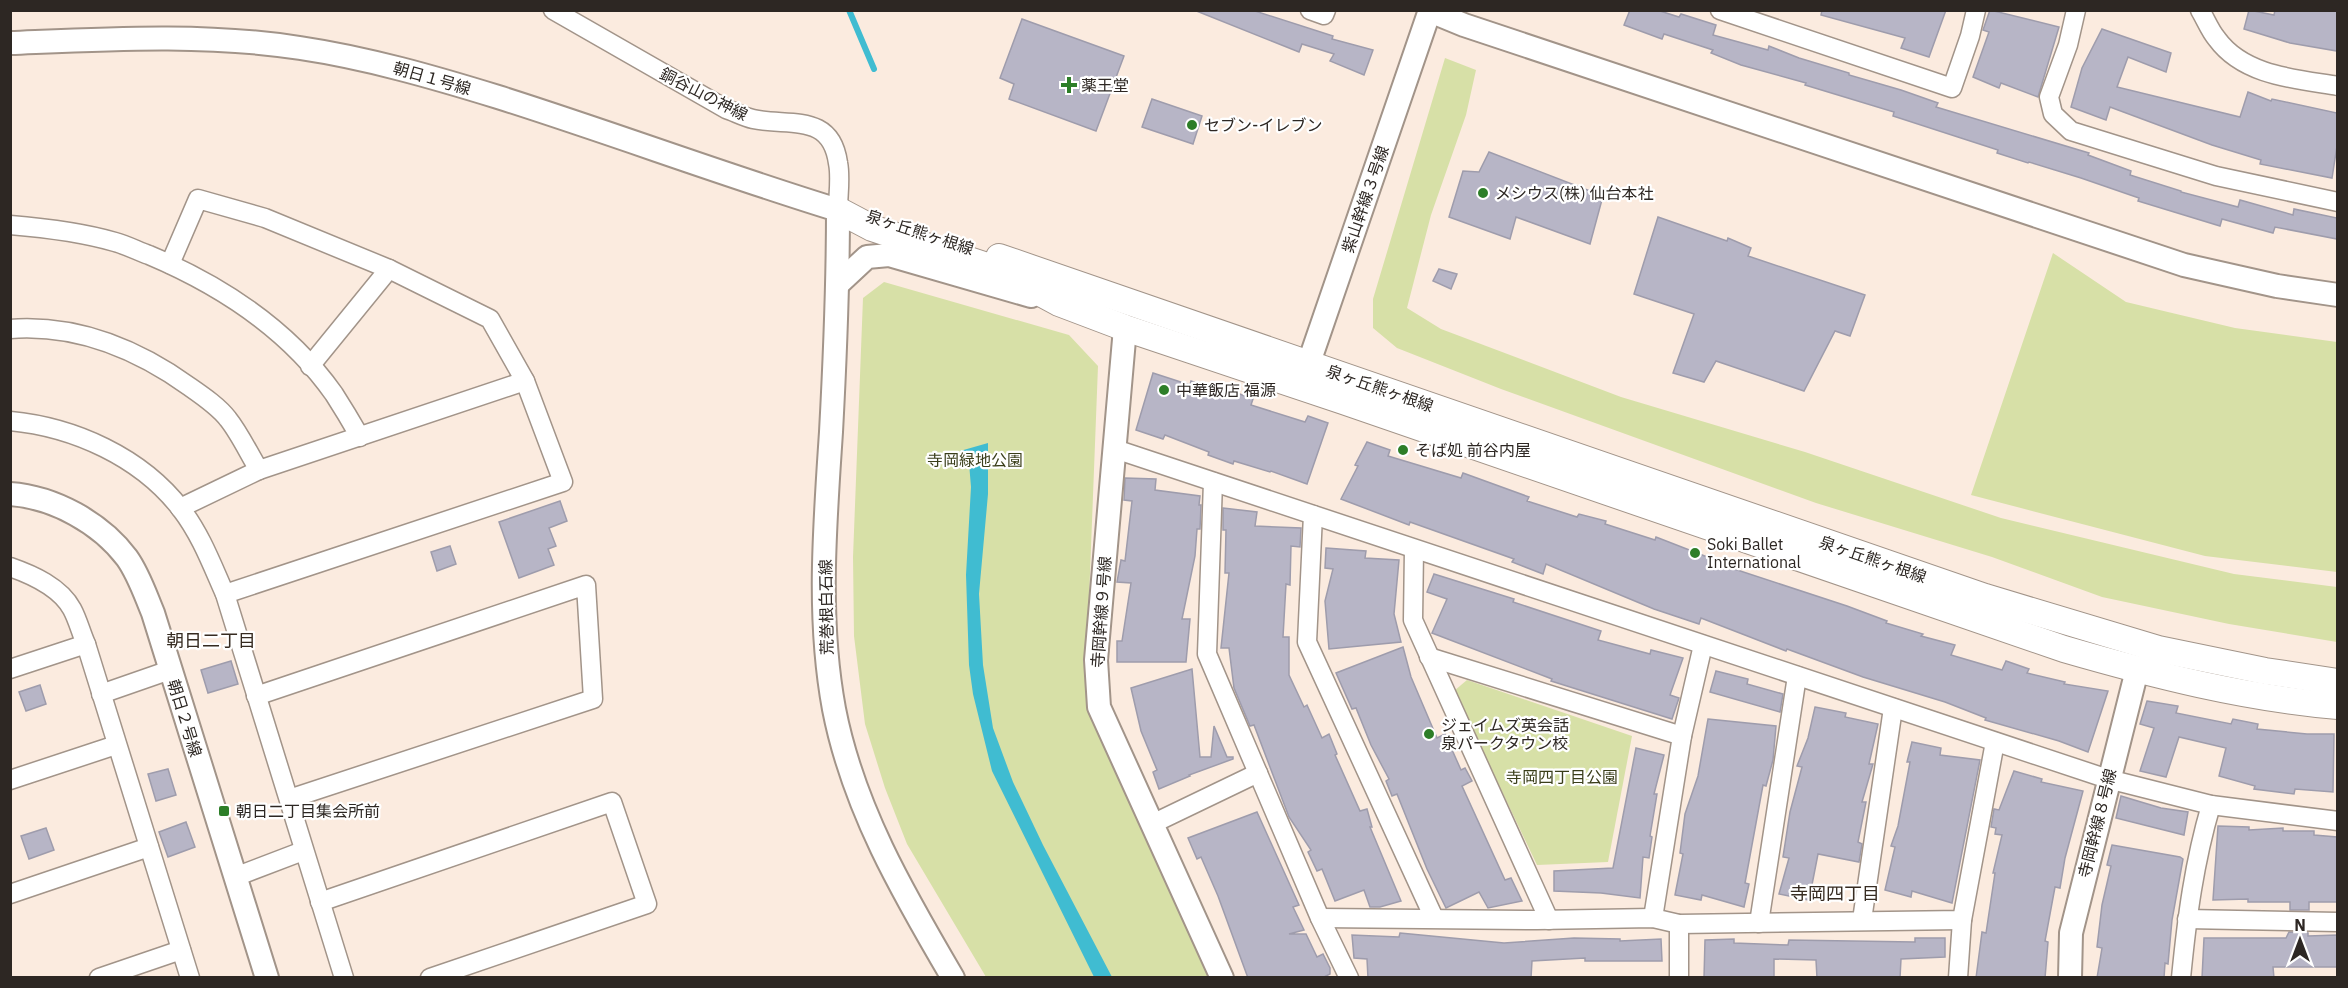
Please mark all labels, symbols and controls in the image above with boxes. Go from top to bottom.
street label: 朝日１号線 [391,57,473,99]
street label: 銅谷山の神線 [657,63,751,125]
place label: 薬王堂 [1081,75,1129,95]
marker: 薬王堂 [1062,78,1076,92]
place label: セブン-イレブン [1204,115,1322,135]
marker: セブン-イレブン [1185,118,1199,132]
street label: 紫山幹線３号線 [1337,143,1393,255]
place label: メシウス(株) 仙台本社 [1495,183,1654,203]
marker: メシウス(株) 仙台本社 [1476,186,1490,200]
street label: 泉ヶ丘熊ヶ根線 [864,205,976,259]
street label: 泉ヶ丘熊ヶ根線 [1324,360,1436,416]
place label: 中華飯店 福源 [1176,380,1276,400]
marker: 中華飯店 福源 [1157,383,1171,397]
place label: そば処 前谷内屋 [1415,440,1531,460]
marker: そば処 前谷内屋 [1396,443,1410,457]
park label: 寺岡緑地公園 [927,450,1023,470]
street label: 泉ヶ丘熊ヶ根線 [1817,531,1929,587]
place label: Soki Ballet International [1707,534,1801,572]
marker: Soki Ballet International [1688,546,1702,560]
street label: 寺岡幹線９号線 [1087,555,1115,669]
street label: 荒巻根白石線 [815,559,837,655]
district label: 朝日二丁目 [166,629,256,652]
street label: 朝日２号線 [164,677,206,759]
place label: ジェイムズ英会話 泉パークタウン校 [1441,715,1569,753]
marker: ジェイムズ英会話 泉パークタウン校 [1422,727,1436,741]
street label: 寺岡幹線８号線 [2074,766,2120,880]
park label: 寺岡四丁目公園 [1506,767,1618,787]
place label: 朝日二丁目集会所前 [236,801,380,821]
marker: 朝日二丁目集会所前 [217,804,231,818]
district label: 寺岡四丁目 [1790,882,1880,905]
north arrow [2270,910,2330,970]
text: N [2294,915,2306,935]

